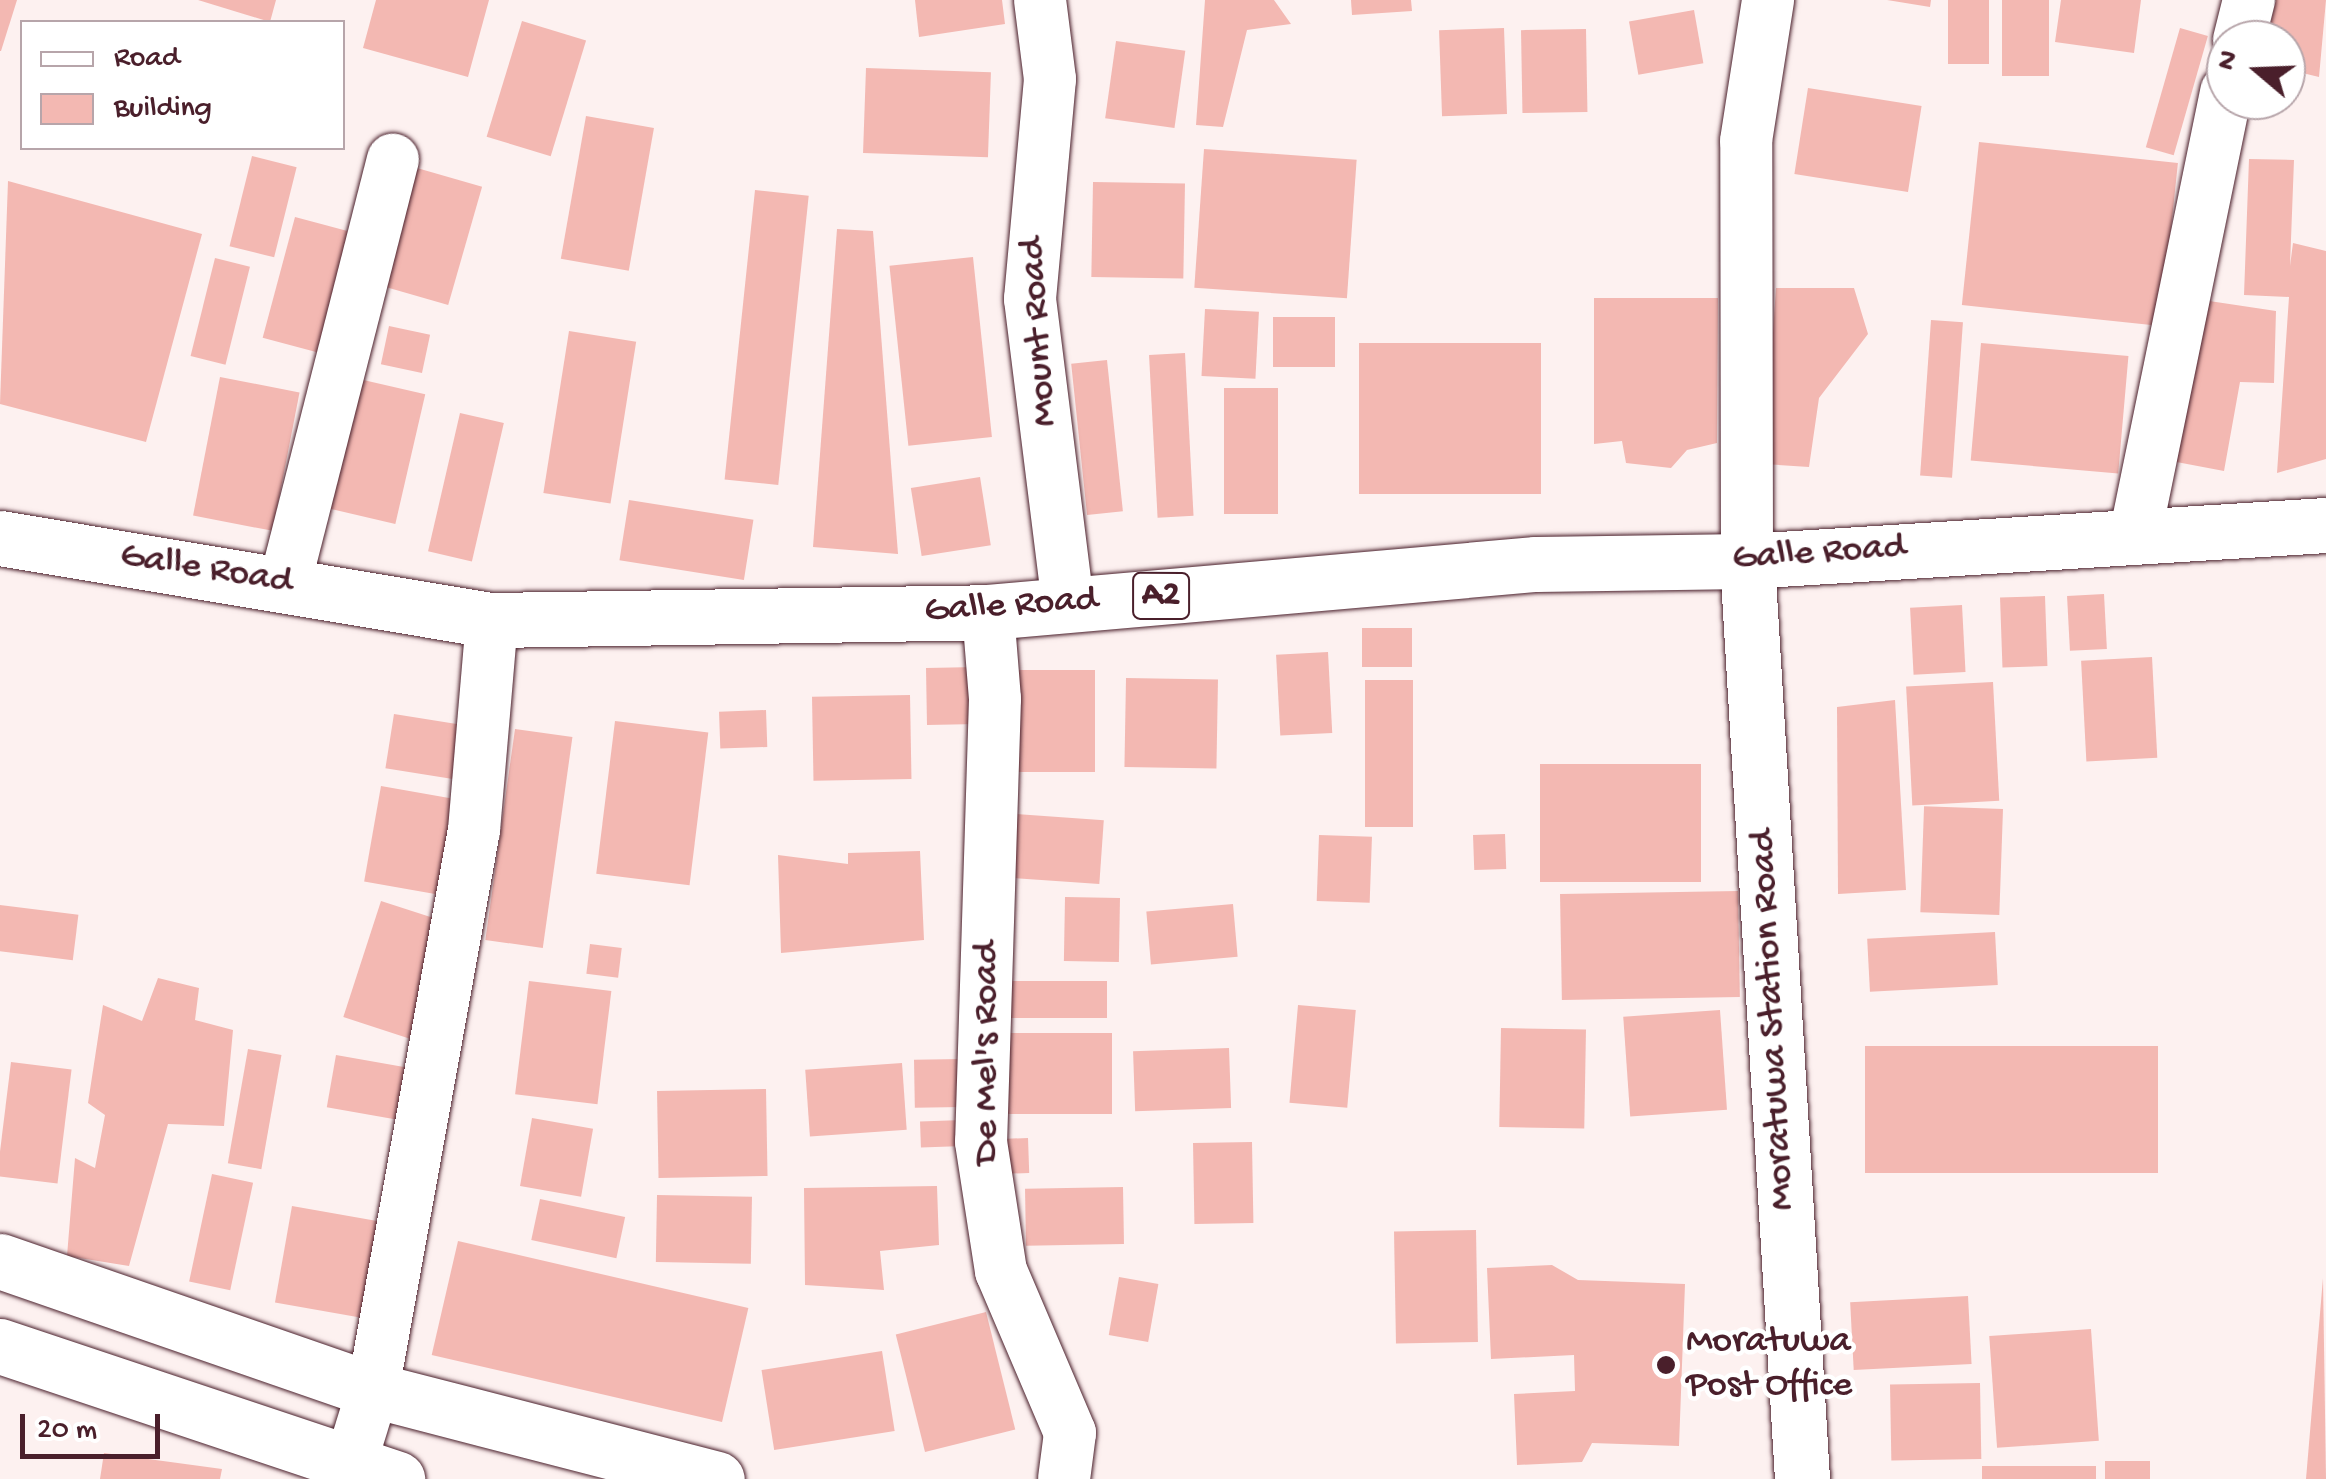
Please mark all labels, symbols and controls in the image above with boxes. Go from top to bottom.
legend [20,20,345,150]
north arrow [2206,20,2306,120]
text: Road [114,42,180,77]
text: N [2210,47,2248,75]
text: Building [114,92,212,127]
street label: Mount Road [1011,236,1069,428]
street label: Galle Road [1731,525,1907,583]
street label: Galle Road [117,534,295,606]
road number: A2 [1131,566,1191,626]
street label: Galle Road [923,578,1099,636]
street label: Moratuwa Station Road [1741,828,1807,1212]
street label: De Mel's Road [965,941,1011,1165]
place label: Moratuwa Post Office [1686,1320,1852,1410]
marker: Moratuwa Post Office [1655,1354,1677,1376]
scale bar [25,1394,165,1456]
text: 20 m [37,1414,97,1449]

